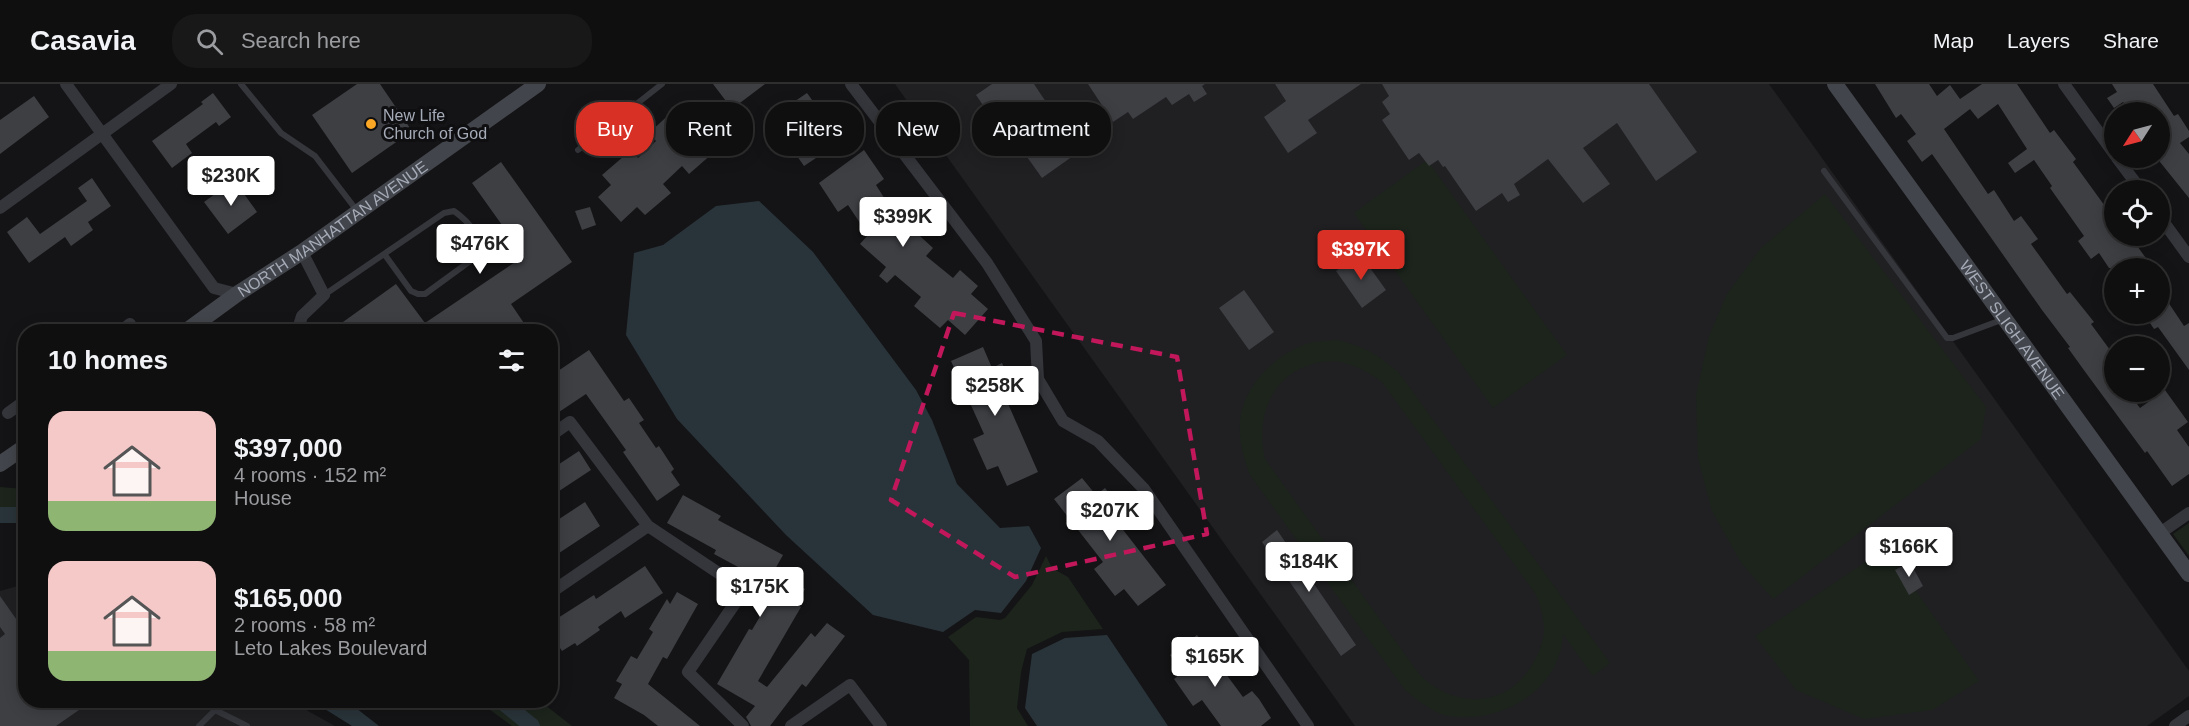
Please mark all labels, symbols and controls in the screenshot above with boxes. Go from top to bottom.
search box [172,14,592,68]
text: Casavia [30,25,136,56]
icon: search [193,25,226,58]
text: Search here [241,28,361,53]
text: Map [1933,29,1974,52]
text: Layers [2007,29,2070,52]
text: Share [2103,29,2159,52]
chip: Buy [576,102,654,156]
chip: Rent [666,102,753,156]
chip: Filters [765,102,864,156]
chip: New [876,102,960,156]
chip: Apartment [972,102,1111,156]
north arrow [2104,102,2170,168]
map controls [2104,102,2170,402]
place label: New Life Church of God [383,107,487,142]
marker: New Life Church of God [364,117,378,131]
pin: $230K [189,156,273,207]
street label: NORTH MANHATTAN AVENUE [235,158,431,300]
text: $230K [202,164,260,186]
button: locate [2104,180,2170,246]
pin: $399K [861,197,945,248]
text: $399K [874,205,932,227]
pin: $476K [438,224,522,275]
pin: $397K [1319,230,1403,281]
text: $476K [451,232,509,254]
text: $397K [1332,238,1390,260]
street label: WEST SLIGH AVENUE [1956,257,2068,402]
button: + [2104,258,2170,324]
button: − [2104,336,2170,402]
icon: filters [495,344,528,377]
text: 10 homes [48,345,168,375]
pin: $258K [953,366,1037,417]
text: $258K [966,374,1024,396]
text: $397,000 [234,433,342,463]
icon: home [96,435,168,507]
text: 4 rooms · 152 m² [234,464,386,486]
text: House [234,487,292,509]
pin: $207K [1068,491,1152,542]
text: $207K [1081,499,1139,521]
pin: $166K [1867,527,1951,578]
text: $166K [1880,535,1938,557]
pin: $184K [1267,542,1351,593]
text: $184K [1280,550,1338,572]
pin: $175K [718,567,802,618]
text: $175K [731,575,789,597]
text: $165,000 [234,583,342,613]
icon: home [96,585,168,657]
text: 2 rooms · 58 m² [234,614,375,636]
text: Leto Lakes Boulevard [234,637,427,659]
pin: $165K [1173,637,1257,688]
text: $165K [1186,645,1244,667]

